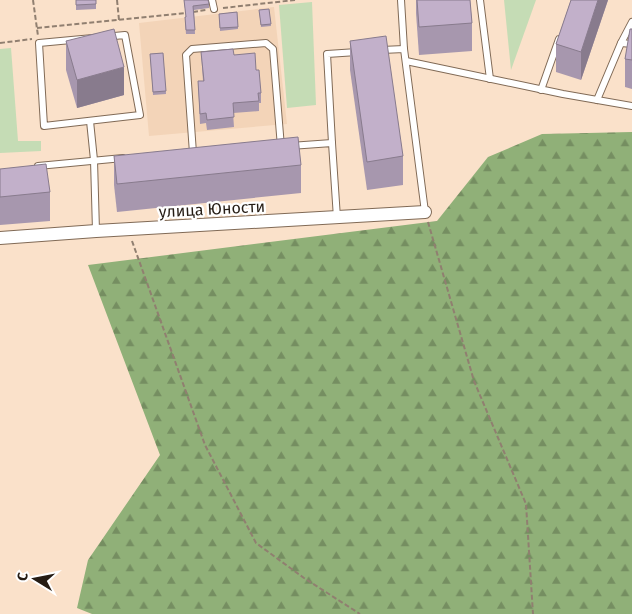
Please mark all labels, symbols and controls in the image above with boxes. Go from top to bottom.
street label: улица Юности [158,197,266,221]
north arrow [10,554,60,604]
text: С [14,571,32,582]

